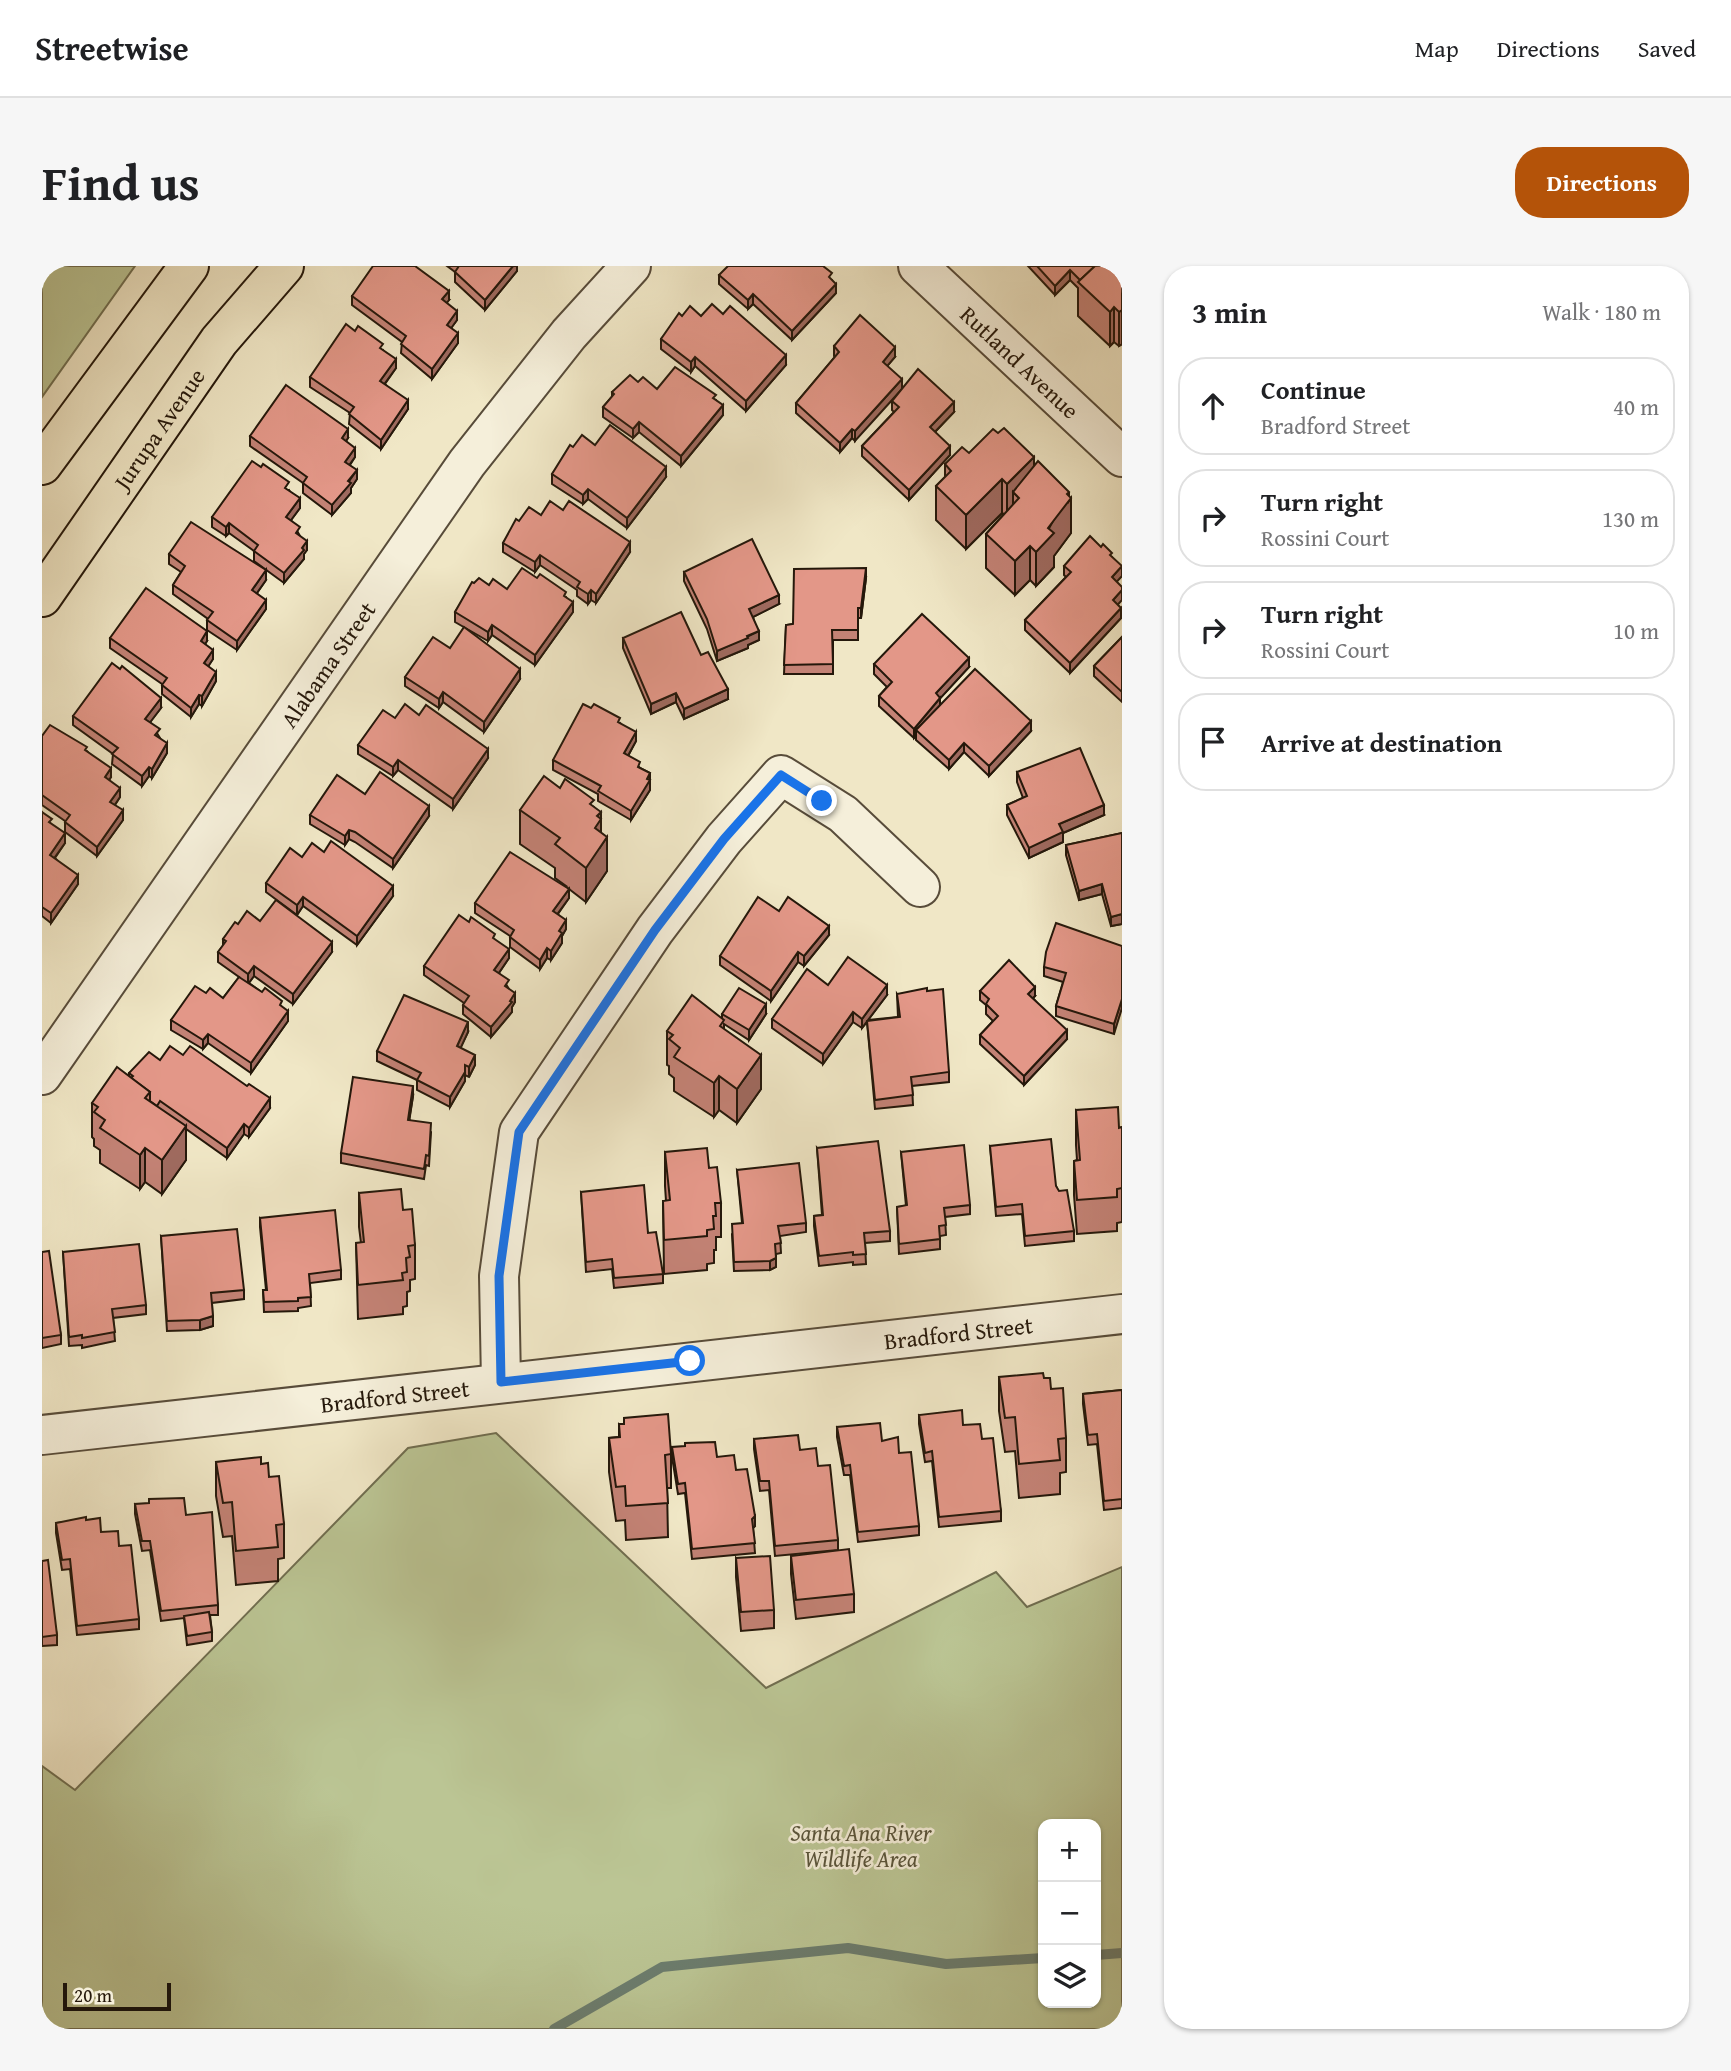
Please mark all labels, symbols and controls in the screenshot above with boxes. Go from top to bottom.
text: Streetwise [35,24,189,72]
text: Map [1415,31,1459,66]
text: Directions [1497,31,1600,66]
text: Saved [1638,31,1696,66]
text: Find us [42,146,200,218]
button: Directions [1515,147,1689,218]
text: 3 min [1192,290,1267,334]
text: Walk · 180 m [1542,295,1661,328]
street label: Rutland Avenue [953,298,1087,426]
street label: Jurupa Avenue [103,361,212,498]
text: Continue [1261,370,1366,409]
icon: ahead [1194,387,1232,425]
text: 40 m [1613,390,1659,423]
text: Bradford Street [1261,409,1410,442]
text: Turn right [1261,482,1383,521]
icon: right [1194,499,1232,537]
text: 130 m [1602,502,1659,535]
text: Rossini Court [1261,521,1389,554]
text: Turn right [1261,594,1383,633]
street label: Alabama Street [272,595,383,734]
icon: right [1194,611,1232,649]
text: 10 m [1613,614,1659,647]
text: Rossini Court [1261,633,1389,666]
icon: arrive [1194,723,1232,761]
text: Arrive at destination [1261,723,1502,762]
route end [806,785,837,816]
street label: Bradford Street [882,1308,1034,1357]
route start [674,1345,705,1376]
street label: Bradford Street [319,1371,471,1420]
park label: Santa Ana River Wildlife Area [790,1816,933,1875]
map controls [1038,1819,1101,2008]
button: + [1038,1819,1101,1882]
button: − [1038,1882,1101,1945]
button: layers [1038,1945,1101,2008]
scale bar [63,1980,172,2012]
text: 20 m [74,1981,112,2009]

